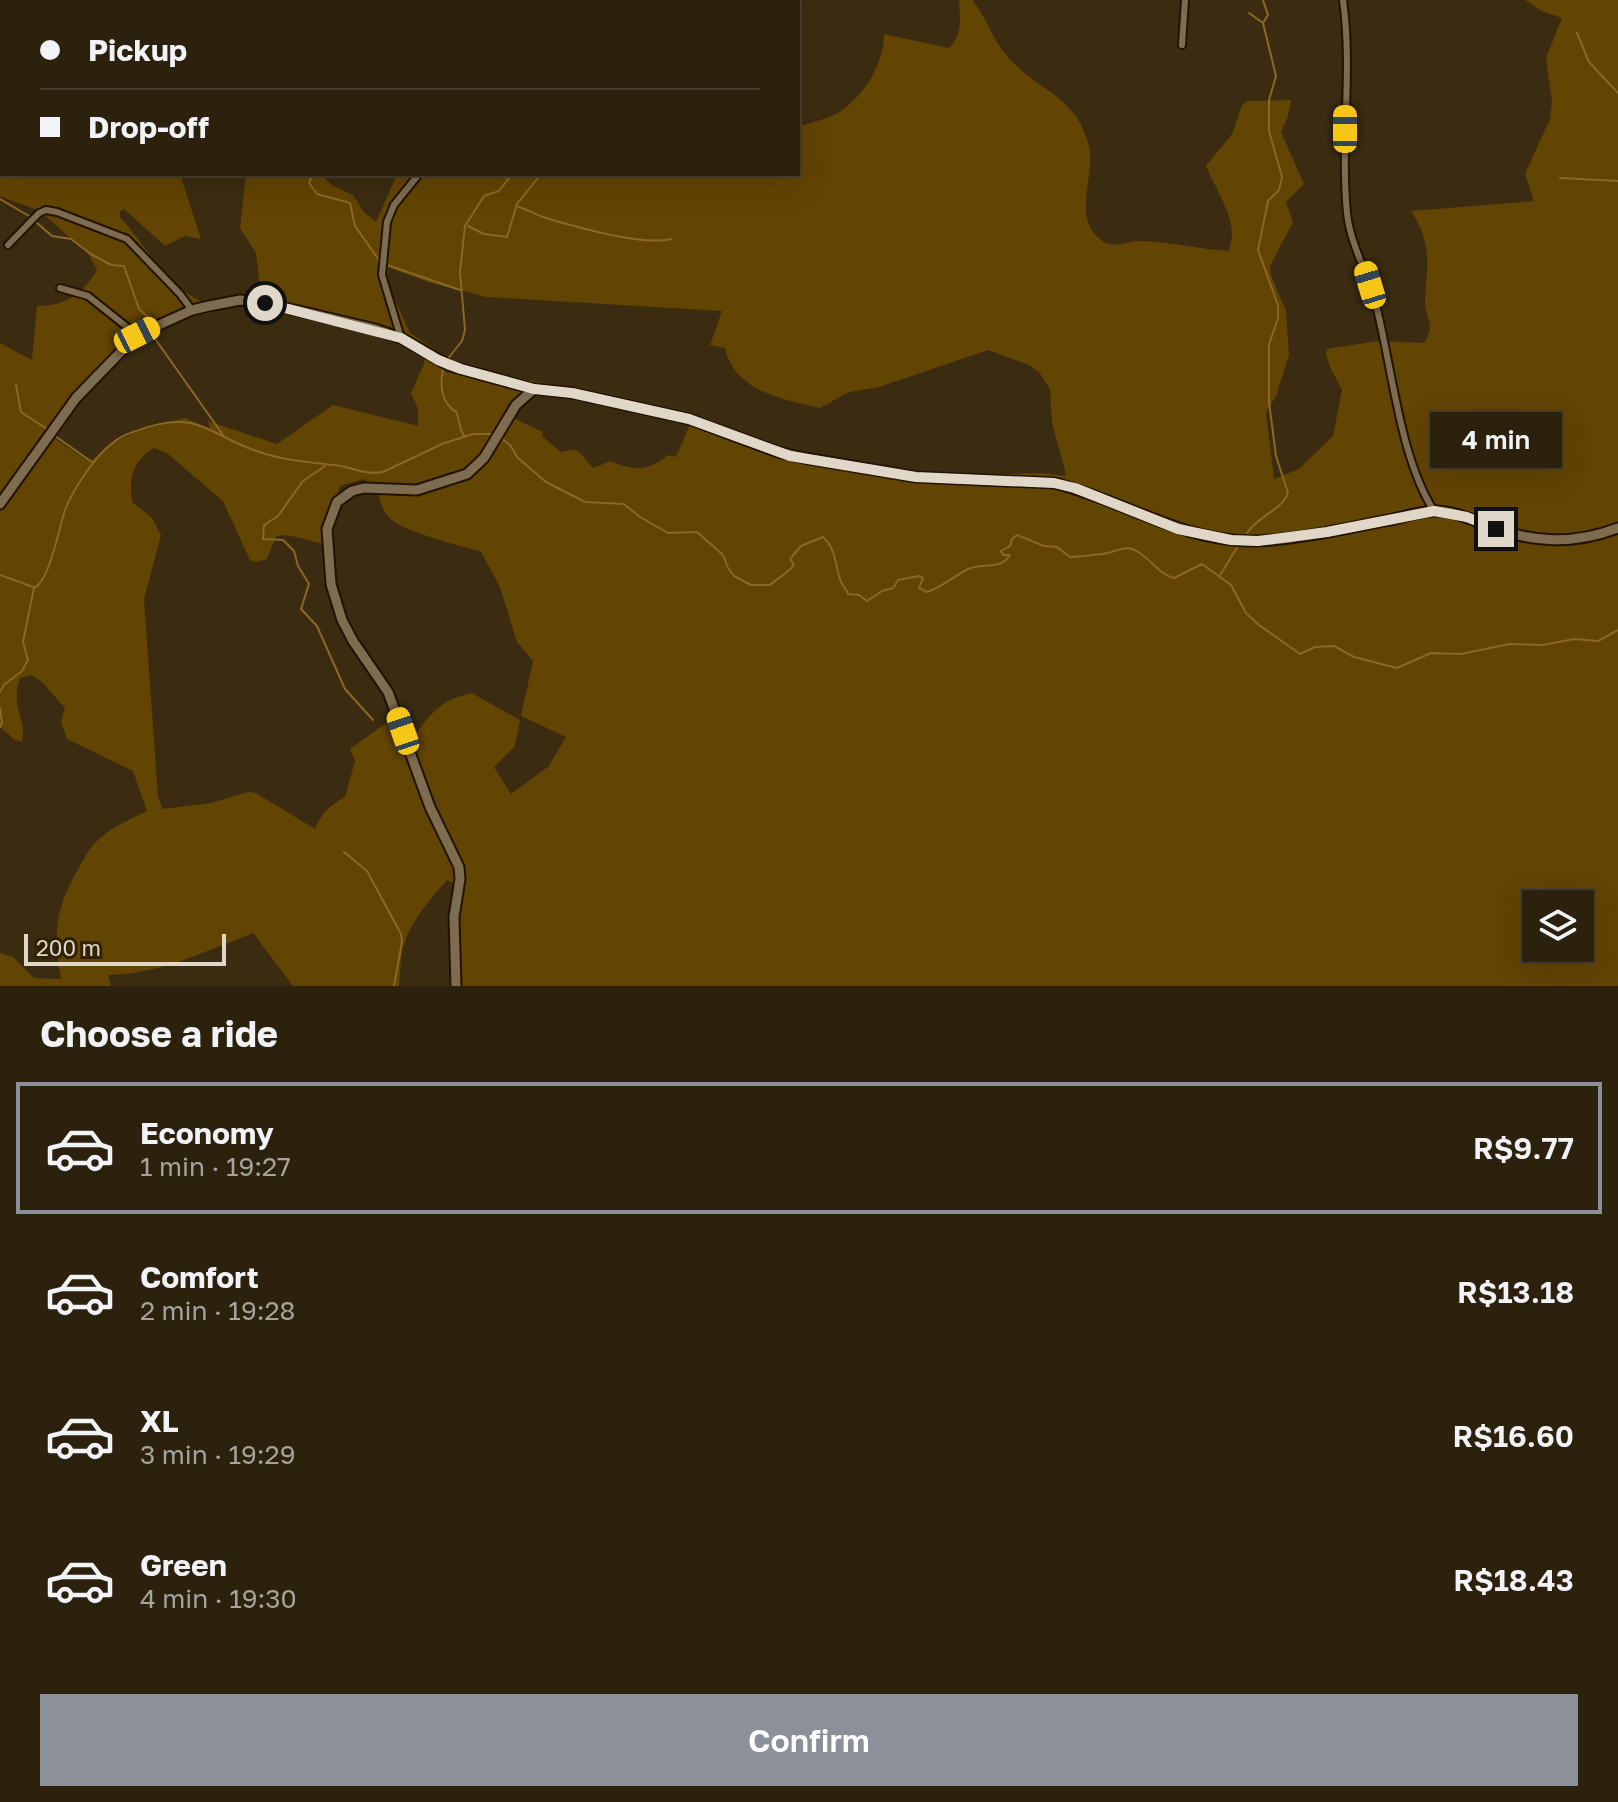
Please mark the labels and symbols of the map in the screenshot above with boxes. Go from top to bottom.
car [1333,105,1357,153]
car [1352,259,1388,311]
route start [247,285,283,321]
car [110,313,164,357]
callout: 4 min [1430,413,1562,469]
route end [1478,511,1514,547]
car [384,704,422,758]
scale bar [24,930,226,966]

